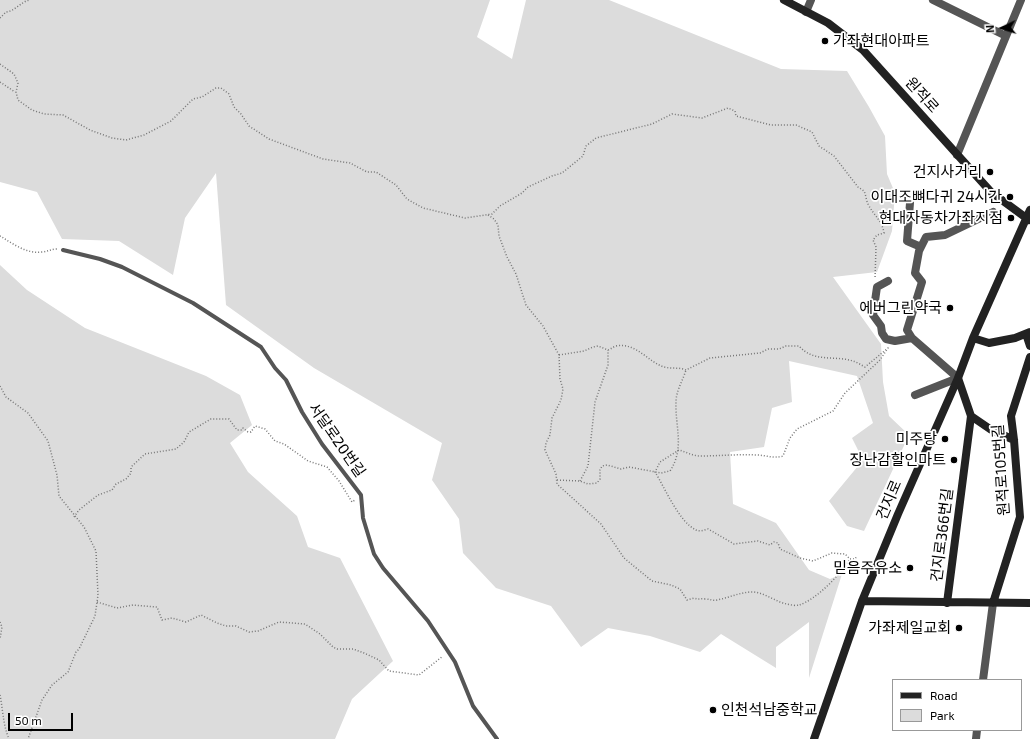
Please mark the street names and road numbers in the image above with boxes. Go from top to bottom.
street label: 원적로 [901,74,943,116]
street label: 서달로20번길 [305,399,369,481]
street label: 원적로105번길 [989,423,1013,517]
street label: 건지로 [873,477,905,523]
street label: 건지로366번길 [927,487,957,583]

